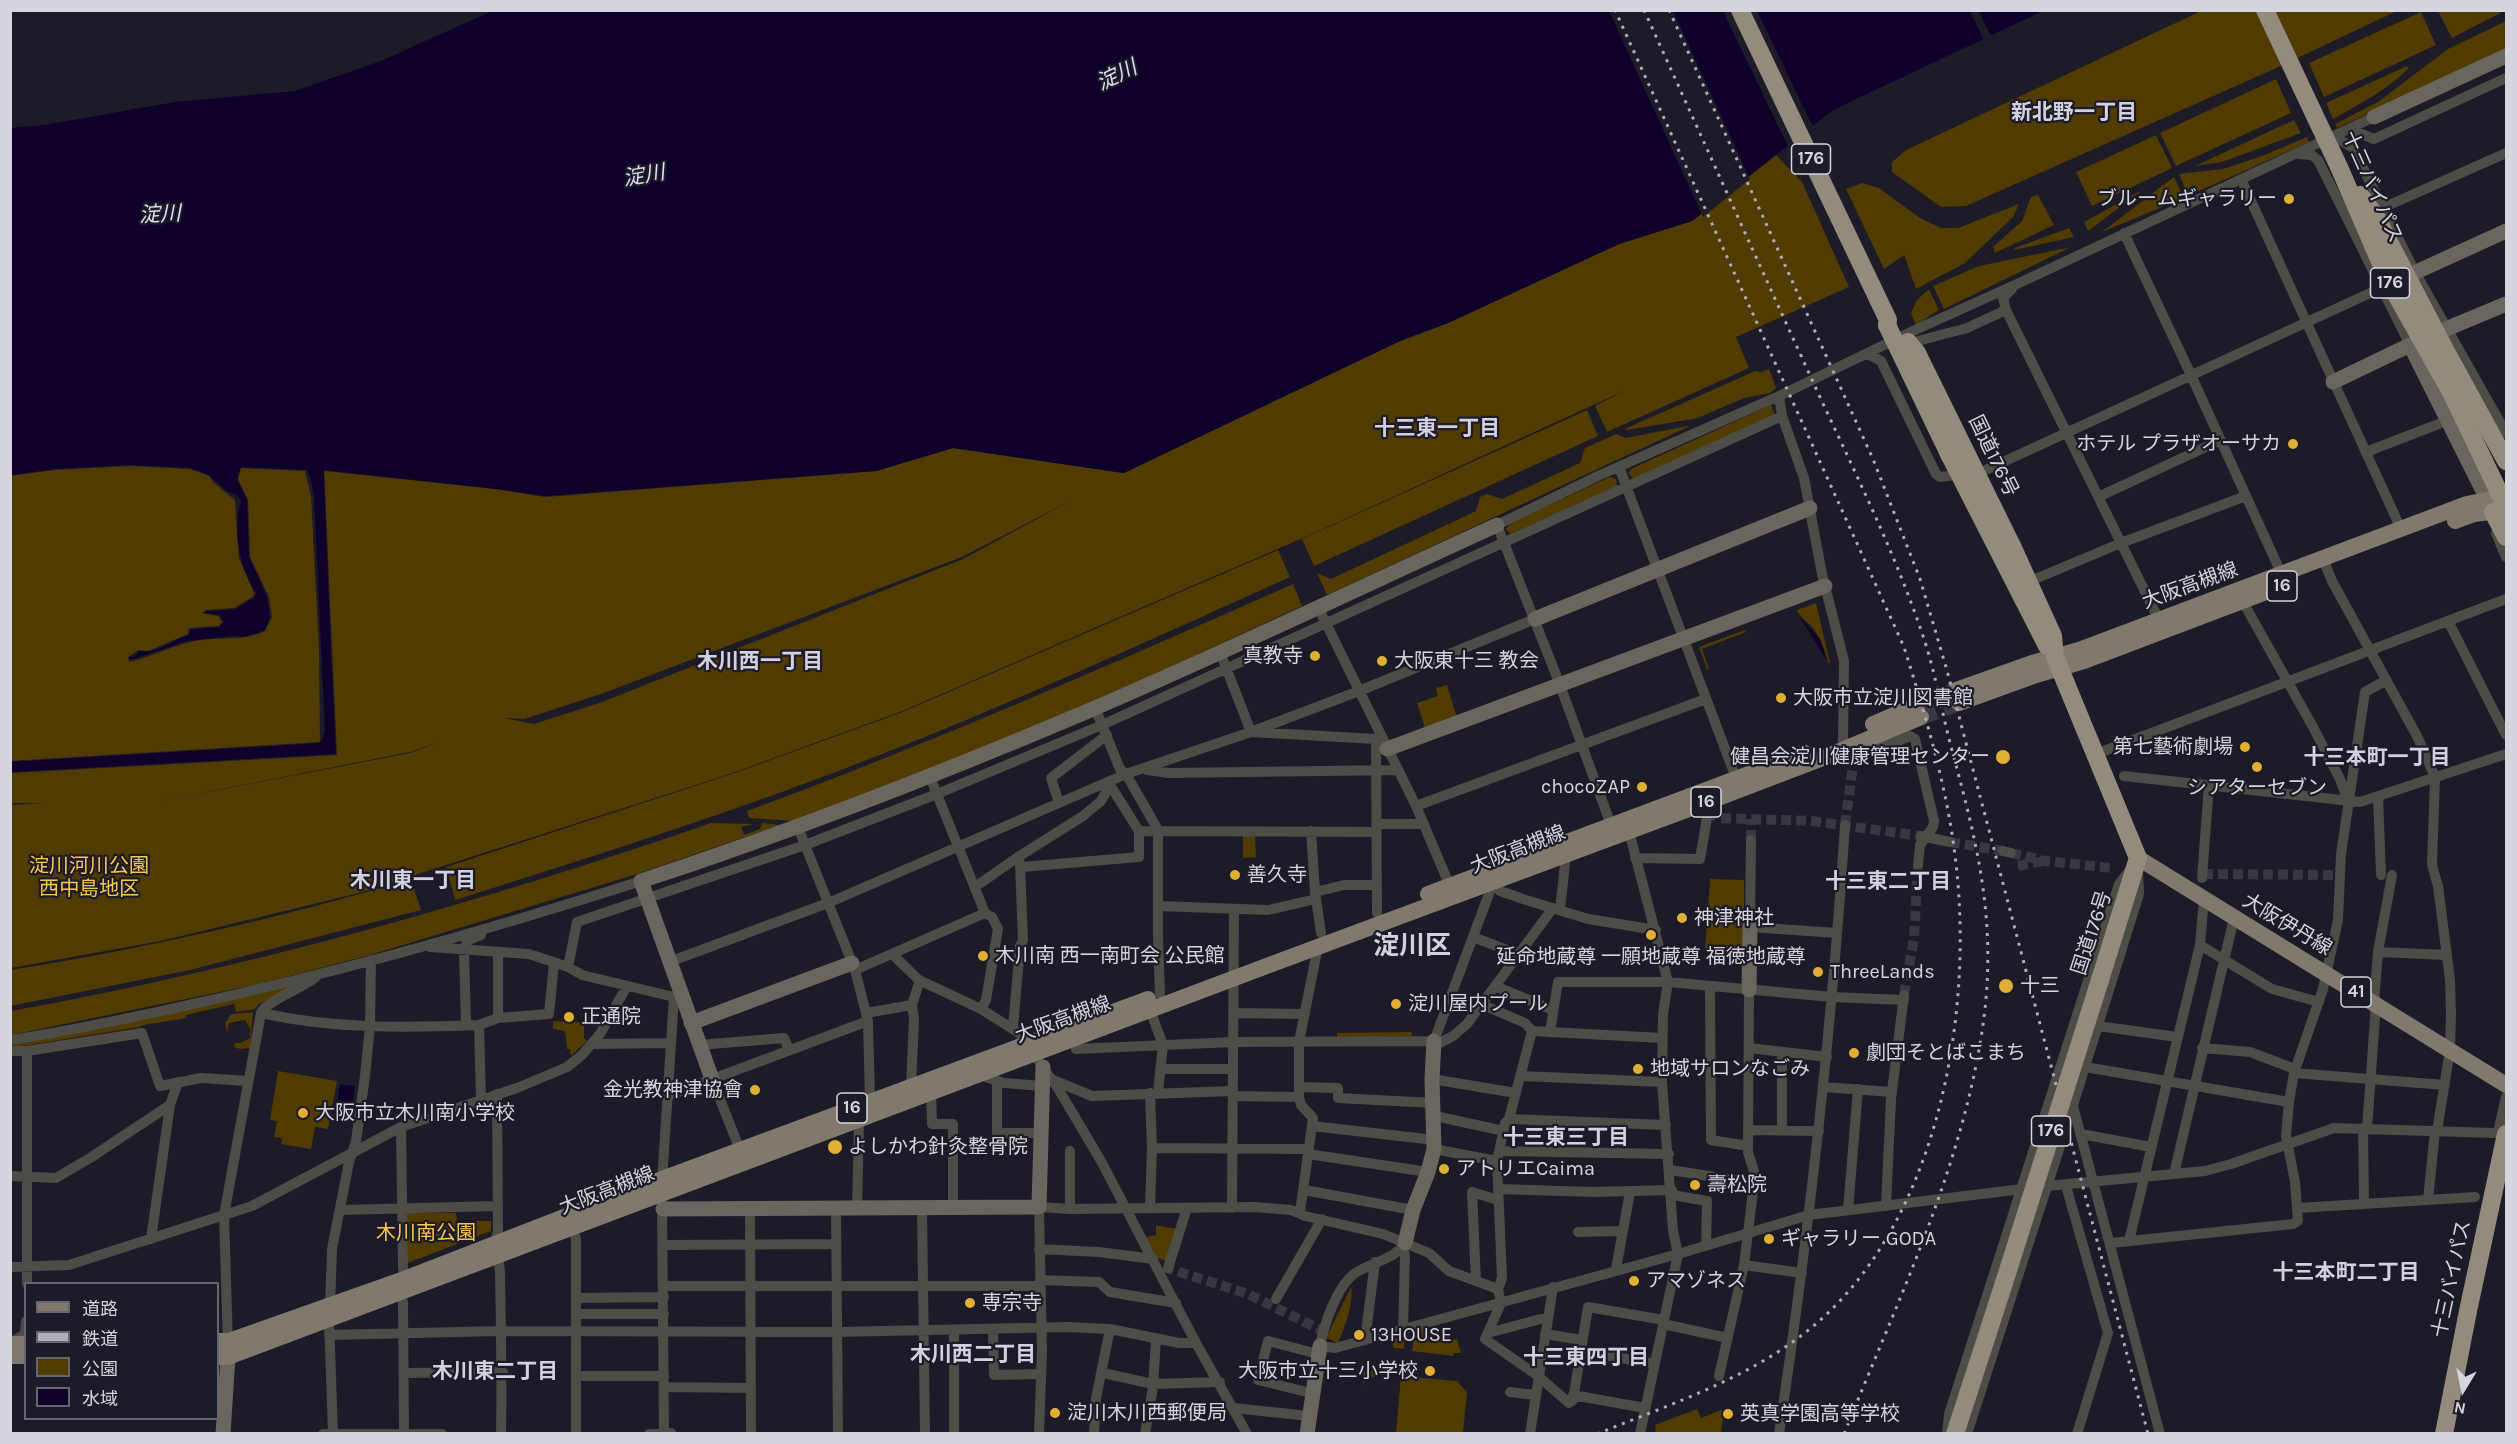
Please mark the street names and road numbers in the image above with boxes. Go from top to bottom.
street label: 十三バイパス [2337,127,2407,247]
road number: 176 [1792,144,1830,174]
road number: 176 [2370,268,2410,298]
street label: 国道176号 [1963,411,2023,501]
street label: 大阪高槻線 [2139,558,2241,614]
road number: 16 [2267,571,2297,601]
road number: 16 [1691,787,1721,817]
street label: 大阪高槻線 [1467,821,1569,879]
street label: 国道176号 [2067,888,2117,978]
street label: 大阪伊丹線 [2238,889,2336,961]
road number: 41 [2341,977,2371,1007]
street label: 大阪高槻線 [1012,992,1114,1048]
road number: 16 [837,1093,867,1123]
road number: 176 [2032,1116,2070,1146]
street label: 大阪高槻線 [556,1162,658,1220]
street label: 十三バイパス [2428,1218,2476,1340]

